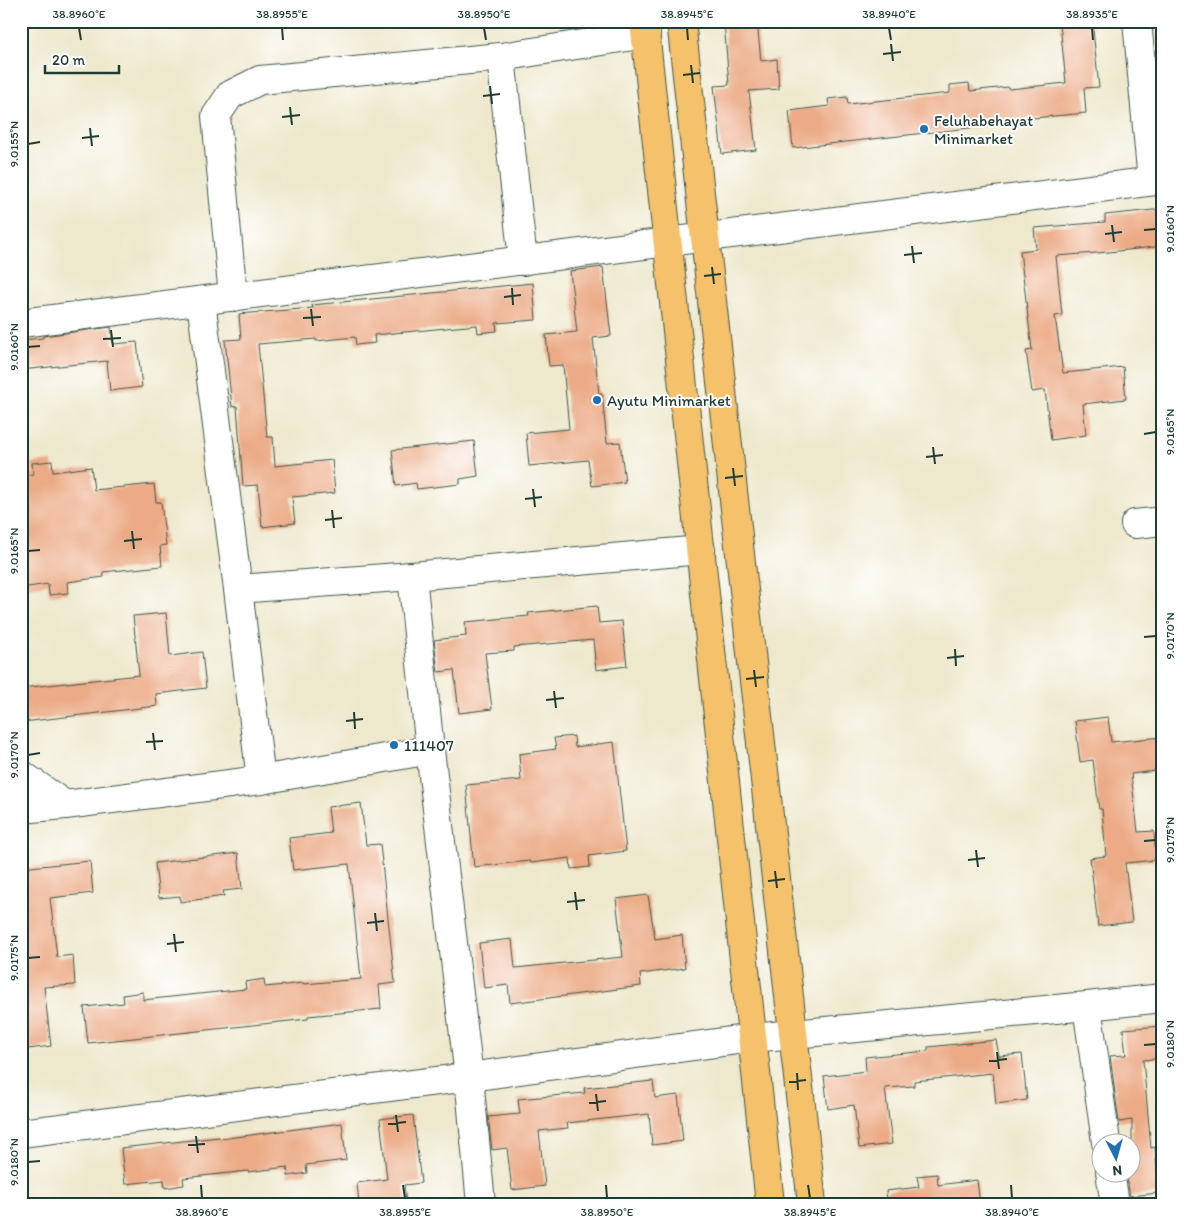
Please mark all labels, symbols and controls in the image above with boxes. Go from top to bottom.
text: 38.8960°E [53,7,106,21]
text: 38.8955°E [256,7,308,21]
text: 38.8950°E [458,7,511,21]
text: 38.8945°E [661,7,714,21]
text: 38.8940°E [862,7,916,21]
text: 38.8935°E [1066,7,1118,21]
scale bar [45,42,119,74]
text: 20 m [52,51,86,69]
place label: Feluhabehayat Minimarket [934,111,1033,148]
text: 9.0155°N [7,121,21,167]
marker: Feluhabehayat Minimarket [918,123,930,135]
text: 9.0160°N [1163,205,1177,253]
text: 9.0160°N [7,323,21,371]
place label: Ayutu Minimarket [607,391,731,410]
marker: Ayutu Minimarket [591,394,603,406]
text: 9.0165°N [1163,409,1177,455]
text: 9.0165°N [7,528,21,574]
text: 9.0170°N [1163,612,1177,660]
text: 9.0170°N [7,731,21,779]
place label: 111407 [404,736,454,755]
marker: 111407 [388,739,400,751]
text: 9.0175°N [1163,817,1177,863]
text: 9.0175°N [7,935,21,981]
text: 9.0180°N [1163,1020,1177,1068]
north arrow [1092,1132,1142,1182]
text: 9.0180°N [7,1138,21,1186]
text: N [1112,1161,1123,1179]
text: 38.8960°E [176,1205,229,1219]
text: 38.8955°E [379,1205,431,1219]
text: 38.8950°E [581,1205,634,1219]
text: 38.8945°E [784,1205,837,1219]
text: 38.8940°E [985,1205,1039,1219]

